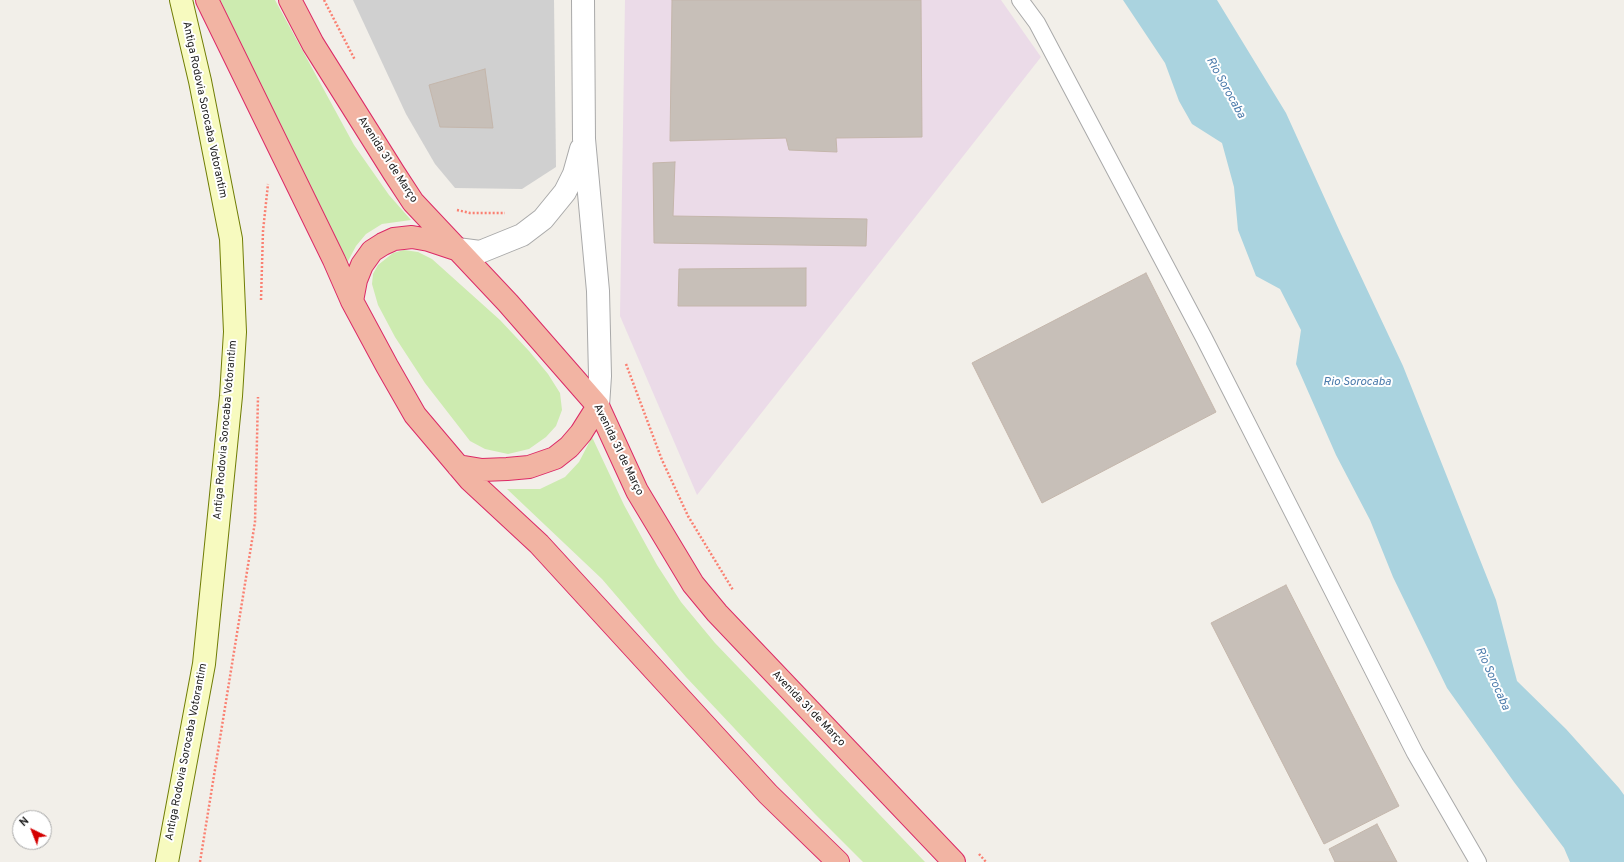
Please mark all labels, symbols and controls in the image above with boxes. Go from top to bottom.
street label: Antiga Rodovia Sorocaba Votorantim [179,20,229,200]
water label: Rio Sorocaba [1202,55,1248,121]
street label: Avenida 31 de Março [354,114,420,206]
street label: Antiga Rodovia Sorocaba Votorantim [212,340,240,520]
water label: Rio Sorocaba [1323,376,1391,390]
street label: Avenida 31 de Março [590,402,646,498]
water label: Rio Sorocaba [1472,645,1512,713]
street label: Antiga Rodovia Sorocaba Votorantim [163,662,211,842]
street label: Avenida 31 de Março [768,668,848,750]
north arrow [12,810,52,850]
text: N [17,814,32,830]

